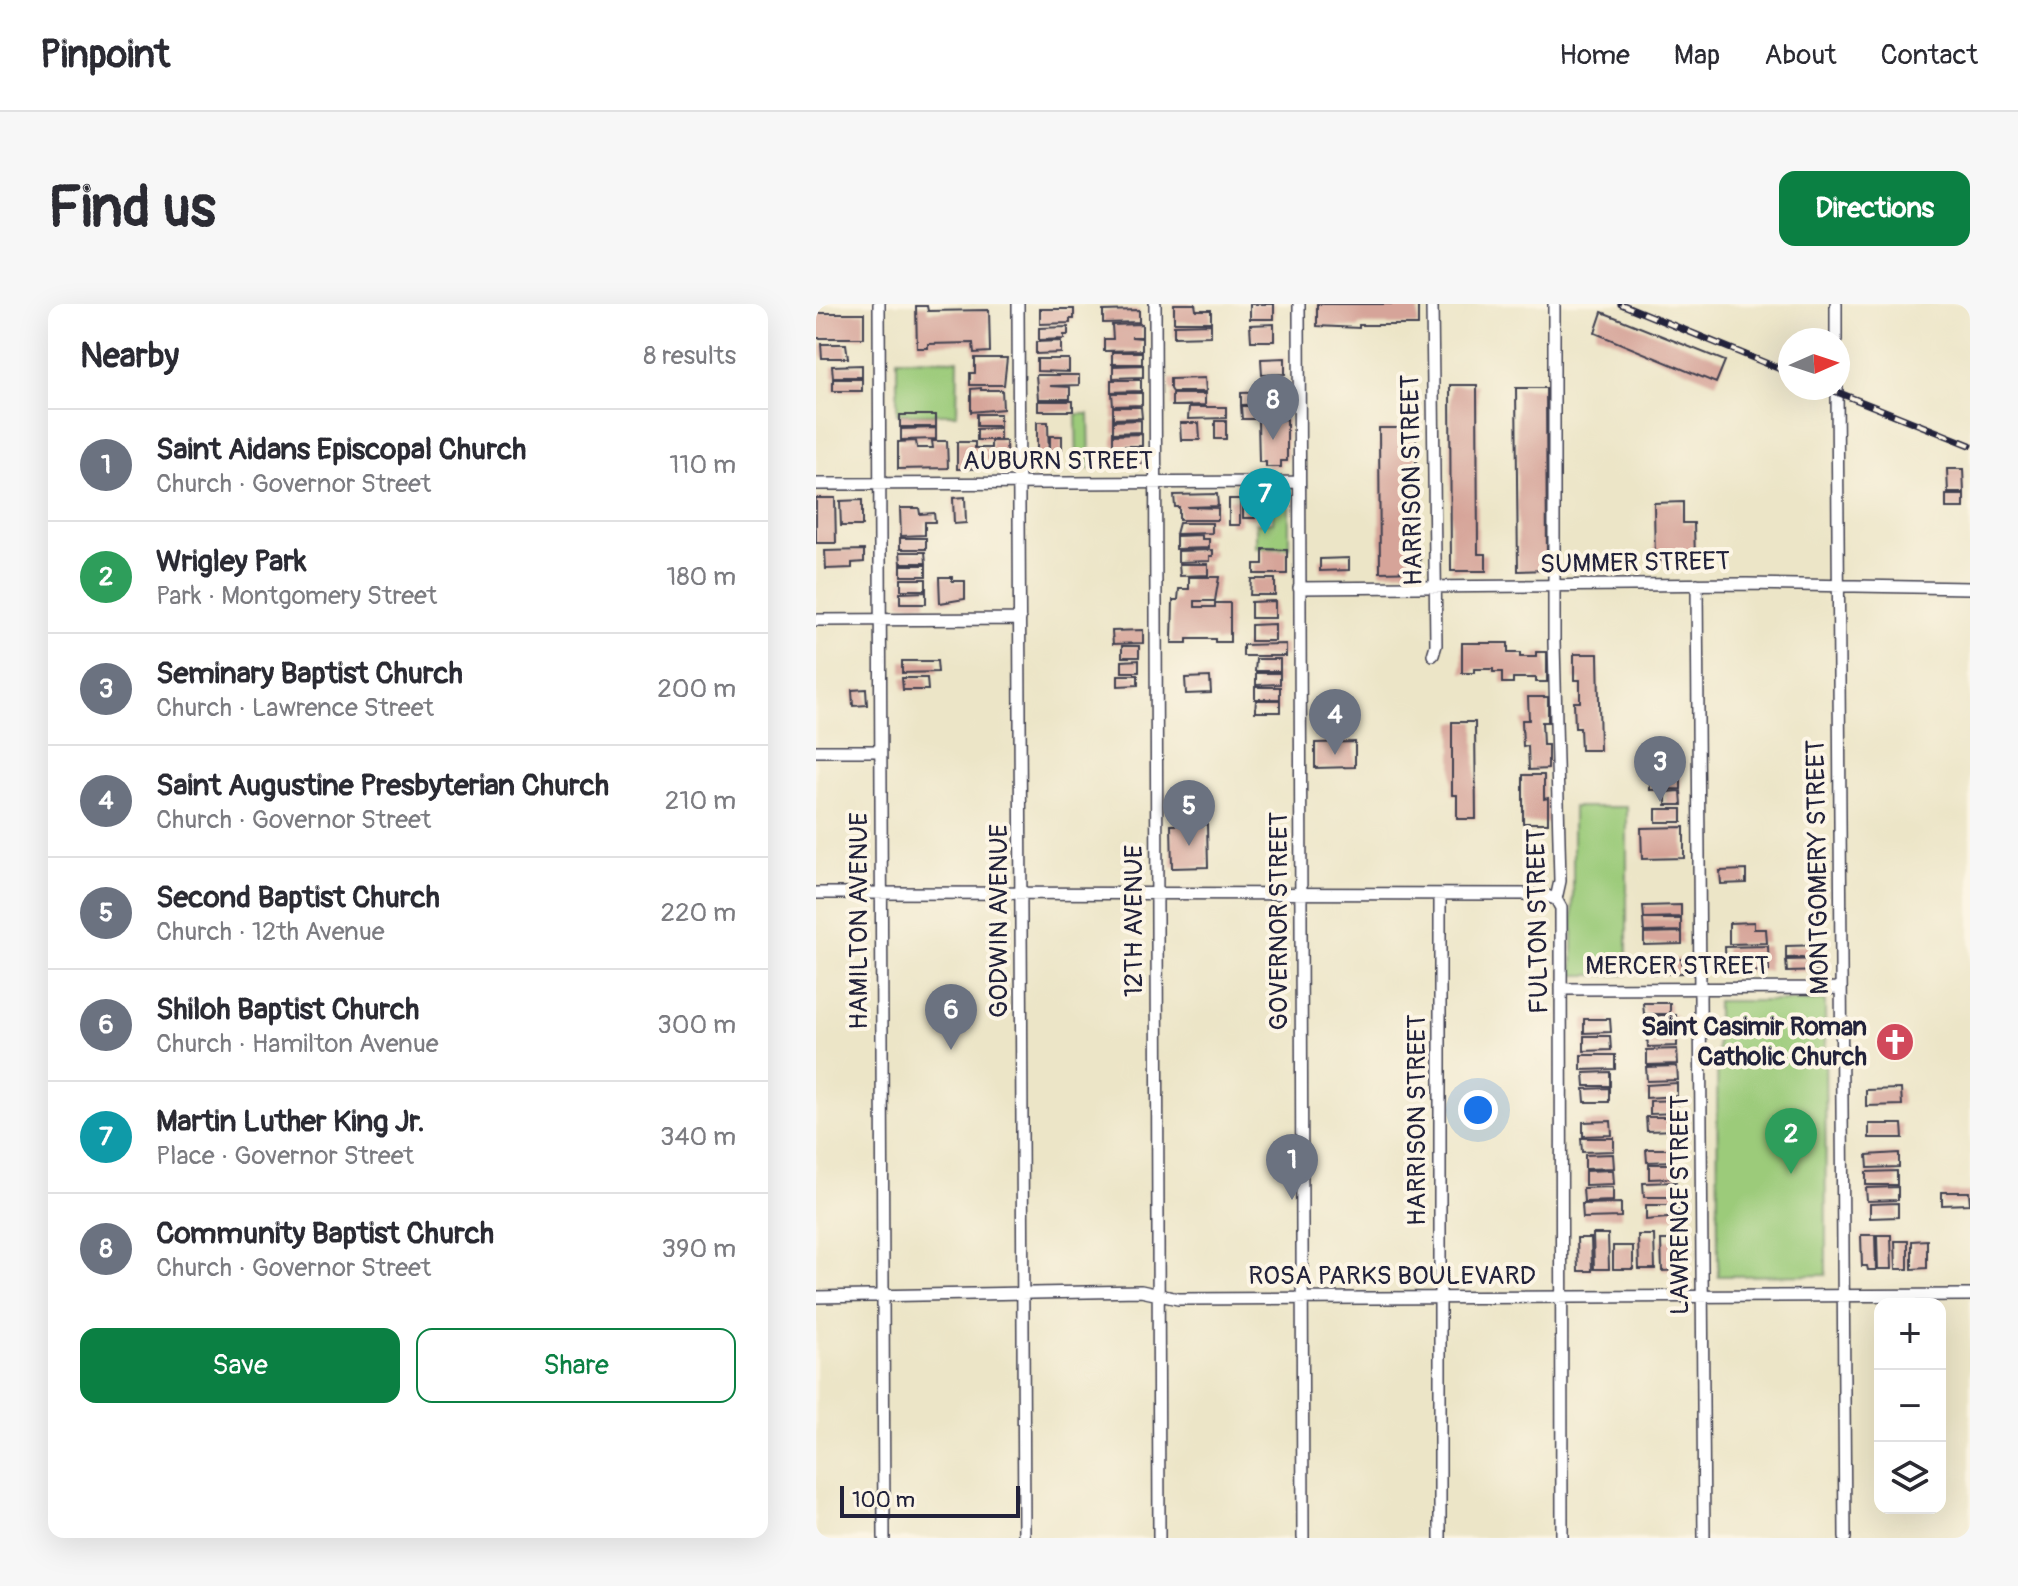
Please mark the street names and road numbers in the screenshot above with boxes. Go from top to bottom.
street label: HARRISON STREET [1394,374,1430,586]
street label: AUBURN STREET [963,445,1153,477]
street label: SUMMER STREET [1540,545,1730,581]
street label: MONTGOMERY STREET [1800,739,1836,995]
street label: HAMILTON AVENUE [843,812,875,1030]
street label: GOVERNOR STREET [1263,812,1295,1030]
street label: GODWIN AVENUE [983,824,1015,1018]
street label: FULTON STREET [1520,828,1556,1014]
street label: 12TH AVENUE [1118,845,1150,997]
street label: MERCER STREET [1585,950,1769,982]
street label: HARRISON STREET [1401,1014,1433,1226]
street label: LAWRENCE STREET [1664,1095,1696,1315]
street label: ROSA PARKS BOULEVARD [1248,1260,1536,1292]

